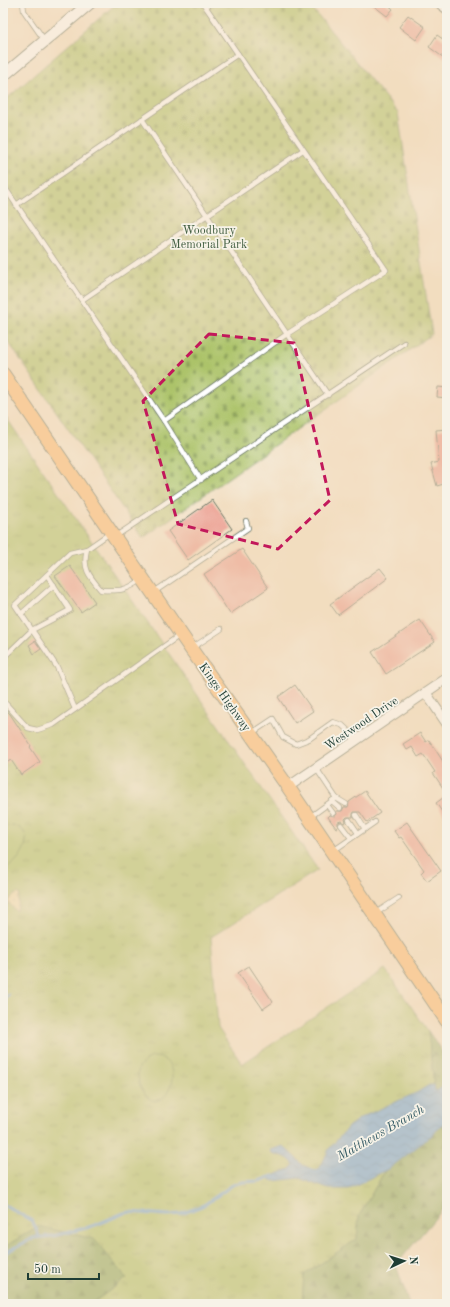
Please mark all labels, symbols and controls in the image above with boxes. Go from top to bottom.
park label: Woodbury Memorial Park [171,225,247,251]
street label: Kings Highway [196,661,253,735]
street label: Westwood Drive [323,695,401,753]
water label: Matthews Branch [334,1103,427,1164]
north arrow [384,1241,424,1281]
scale bar [28,1255,99,1281]
text: N [407,1256,418,1266]
text: 50 m [34,1263,61,1276]

